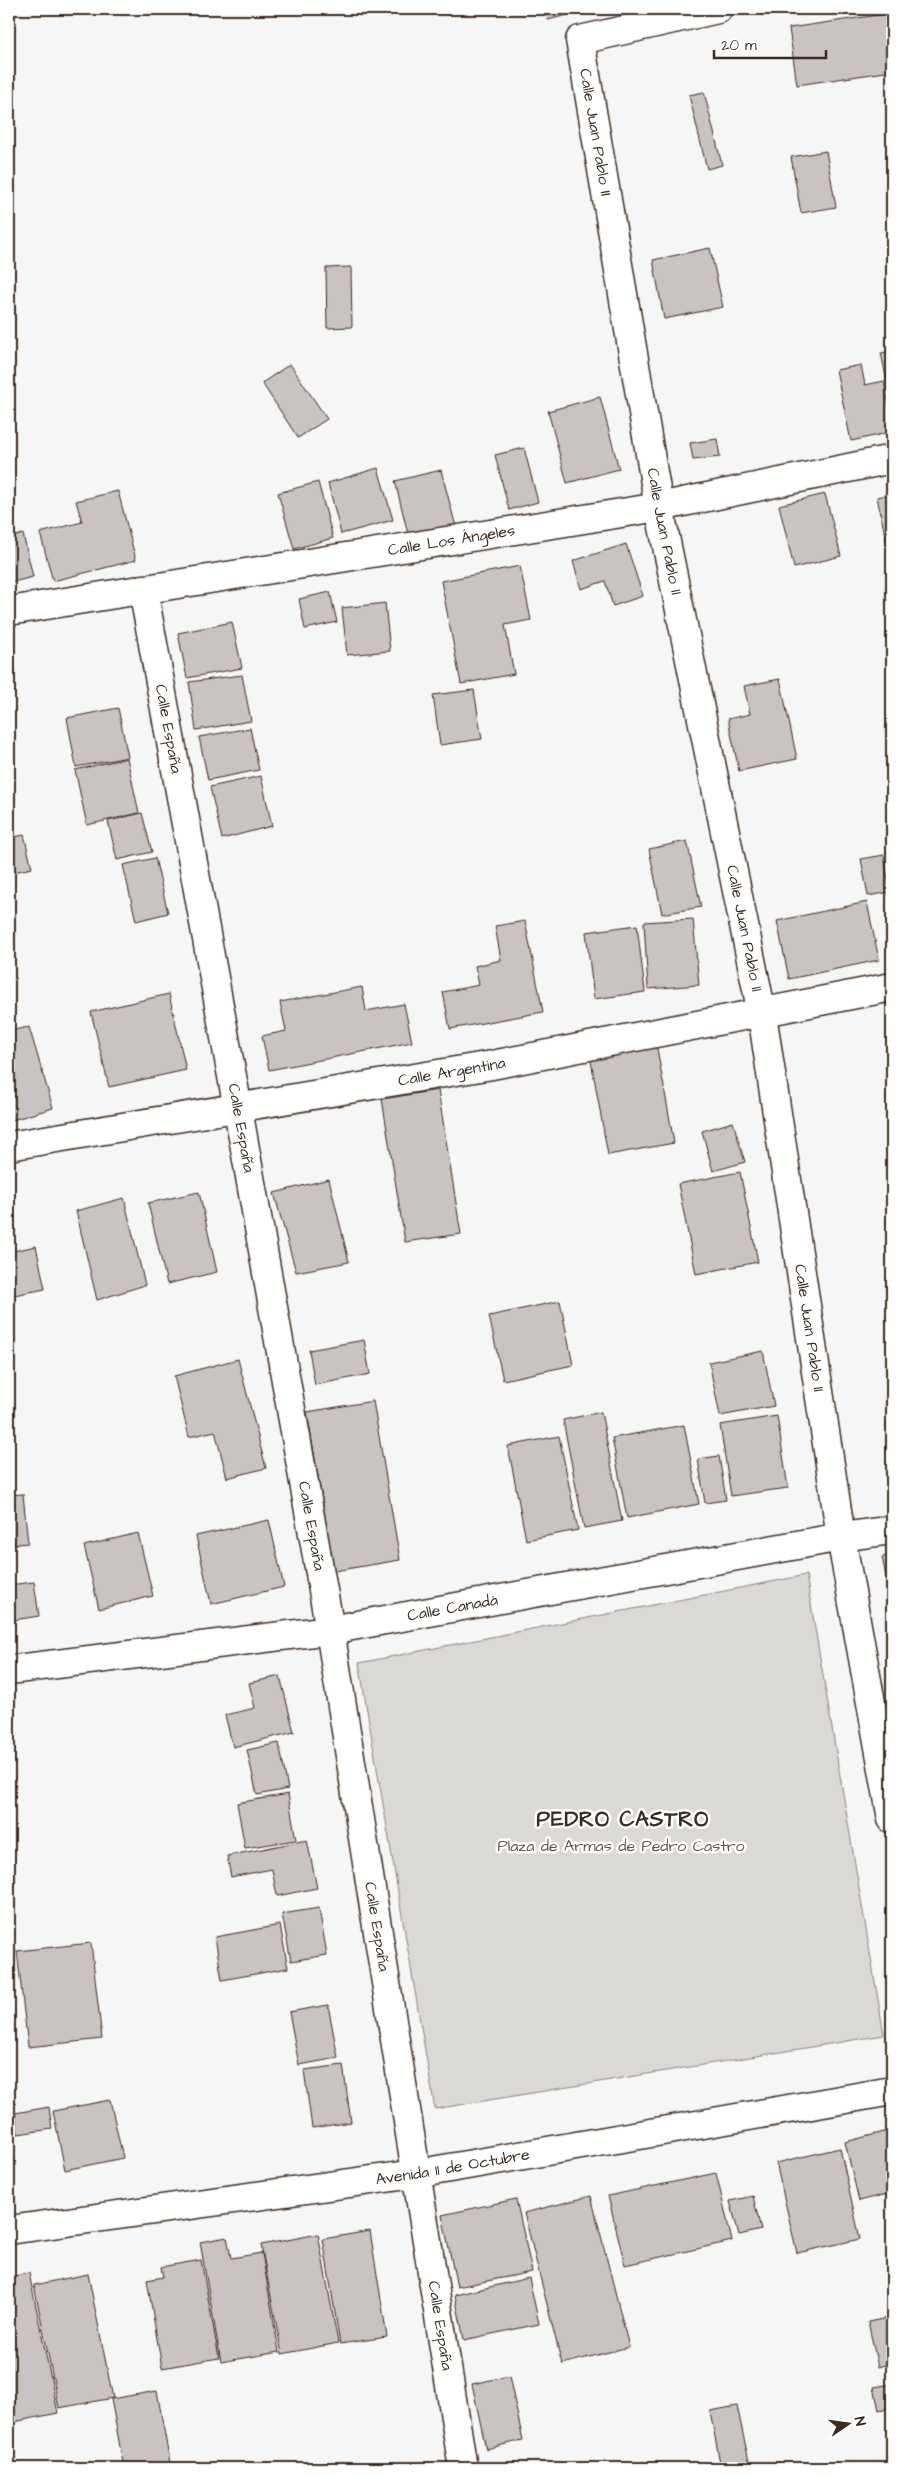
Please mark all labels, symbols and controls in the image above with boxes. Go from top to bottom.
scale bar [714,28,826,60]
text: 20 m [721,35,757,56]
street label: Calle Juan Pablo II [574,67,617,198]
street label: Calle Juan Pablo II [642,466,688,597]
street label: Calle Los Ángeles [386,519,517,561]
street label: Calle España [150,682,187,775]
street label: Calle Juan Pablo II [721,863,768,994]
street label: Calle Argentina [396,1052,507,1092]
street label: Calle España [223,1082,260,1174]
street label: Calle Juan Pablo II [789,1263,830,1393]
street label: Calle España [293,1480,330,1572]
street label: Calle Canadá [406,1589,499,1627]
district label: PEDRO CASTRO [537,1805,709,1834]
park label: Plaza de Armas de Pedro Castro [497,1835,745,1857]
street label: Calle España [359,1880,395,1973]
street label: Avenida 11 de Octubre [374,2143,532,2190]
street label: Calle España [422,2279,458,2372]
north arrow [824,2400,874,2450]
text: N [849,2415,870,2428]

